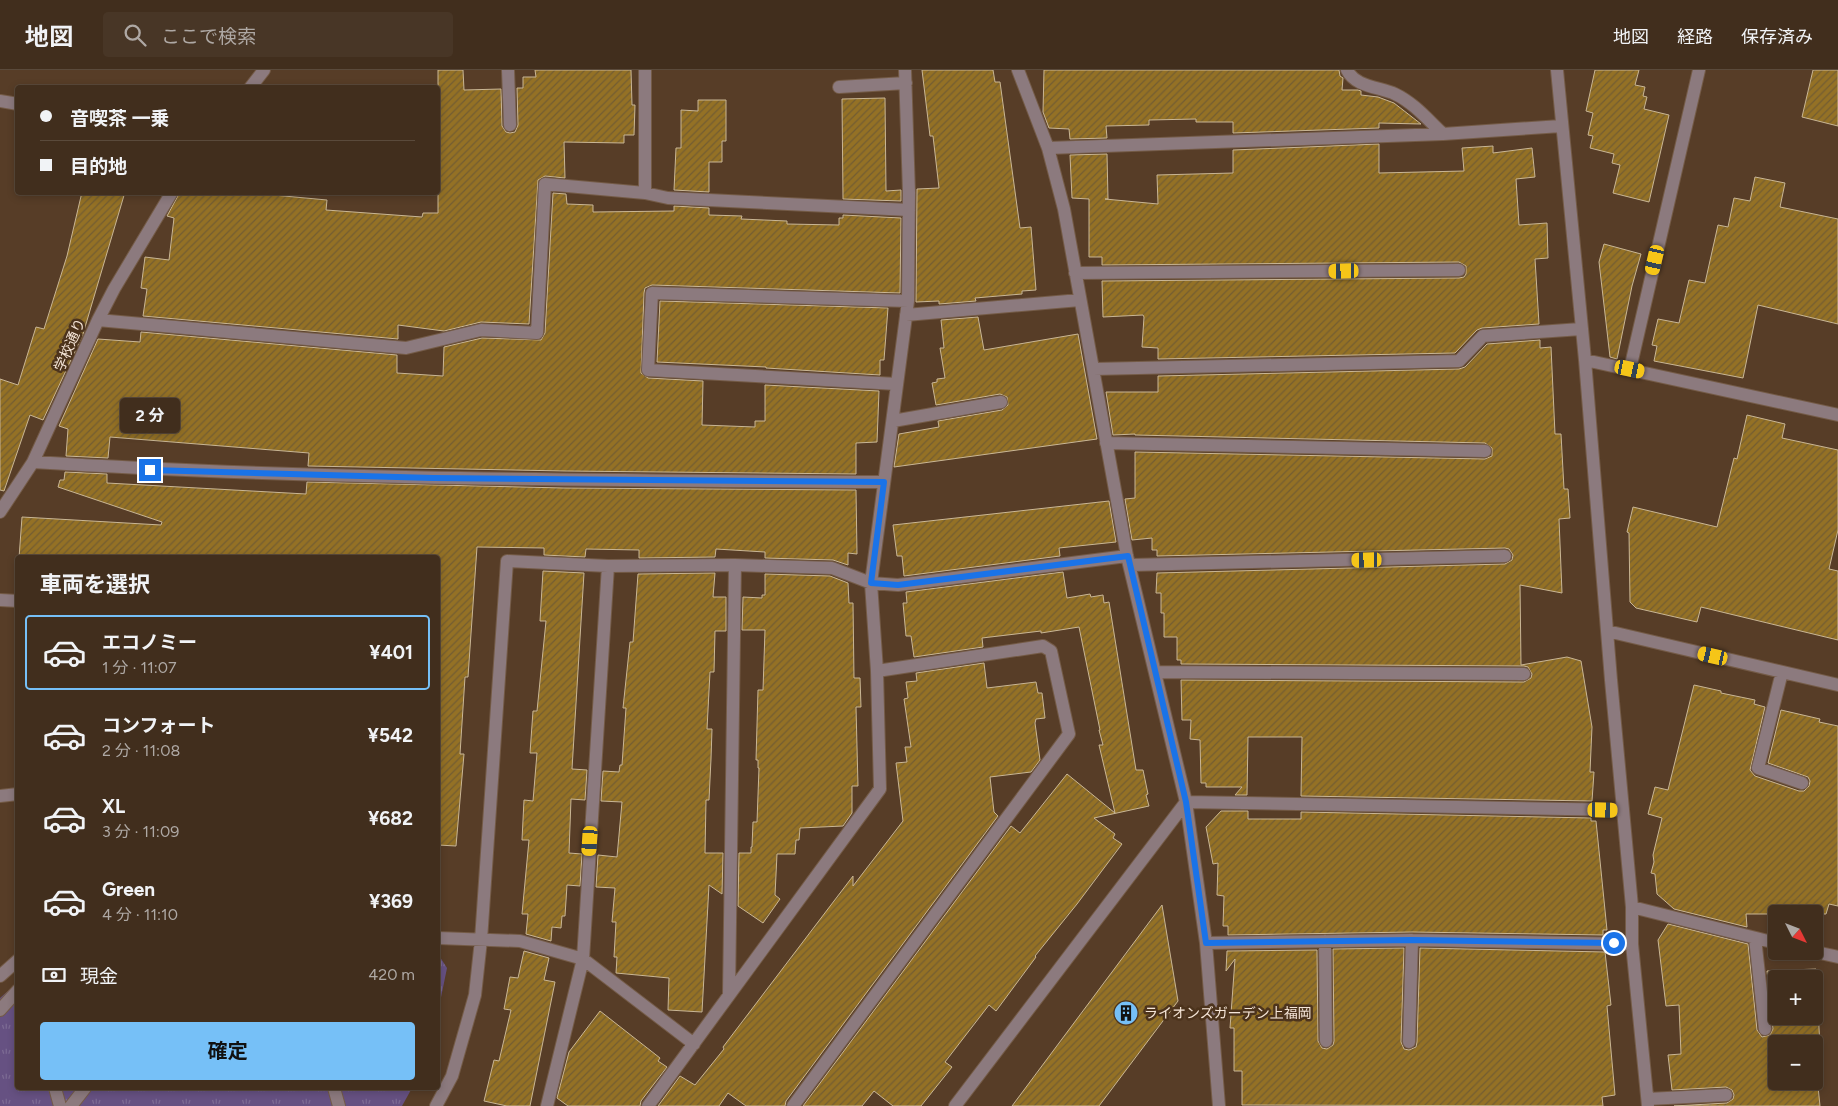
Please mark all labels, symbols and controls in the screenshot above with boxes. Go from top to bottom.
search box [103,12,453,57]
icon: search [121,21,149,49]
text: 地図 [25,22,73,51]
text: ここで検索 [161,25,256,48]
text: 地図 [1613,26,1649,48]
text: 経路 [1677,26,1713,48]
text: 保存済み [1741,26,1813,48]
text: 音喫茶 一乗 [70,107,170,130]
text: 目的地 [70,155,127,178]
car [1644,244,1665,276]
car [1328,263,1359,279]
street label: 学校通り [51,316,89,374]
car [1613,359,1646,379]
callout: 2 分 [120,398,180,432]
text: 2 分 [135,406,165,425]
route end [139,459,161,481]
car [1351,552,1382,568]
text: 車両を選択 [40,571,150,598]
icon: car [42,630,87,675]
text: エコノミー [102,631,197,654]
text: ¥401 [369,641,413,664]
car [1696,645,1729,667]
text: 1 分 · 11:07 [102,658,177,677]
icon: car [42,713,87,758]
text: コンフォート [102,714,215,737]
text: ¥542 [368,724,413,747]
text: 2 分 · 11:08 [102,741,180,760]
text: XL [102,795,125,818]
icon: car [42,796,87,841]
car [1587,802,1618,818]
text: ¥682 [368,807,413,830]
text: 3 分 · 11:09 [102,822,179,841]
car [581,826,598,856]
text: Green [102,878,155,901]
icon: car [42,879,87,924]
text: ¥369 [369,890,413,913]
text: 4 分 · 11:10 [102,905,178,924]
north arrow [1768,905,1822,960]
map controls [1768,905,1823,1090]
route start [1603,932,1625,954]
icon: cash [40,961,68,989]
text: 現金 [80,965,118,988]
text: 420 m [368,965,415,984]
button: + [1768,970,1823,1025]
building icon: ライオンズガーデン上福岡 [1113,1000,1139,1026]
place label: ライオンズガーデン上福岡 [1144,1005,1312,1022]
button: 確定 [40,1022,415,1080]
button: − [1768,1035,1823,1090]

